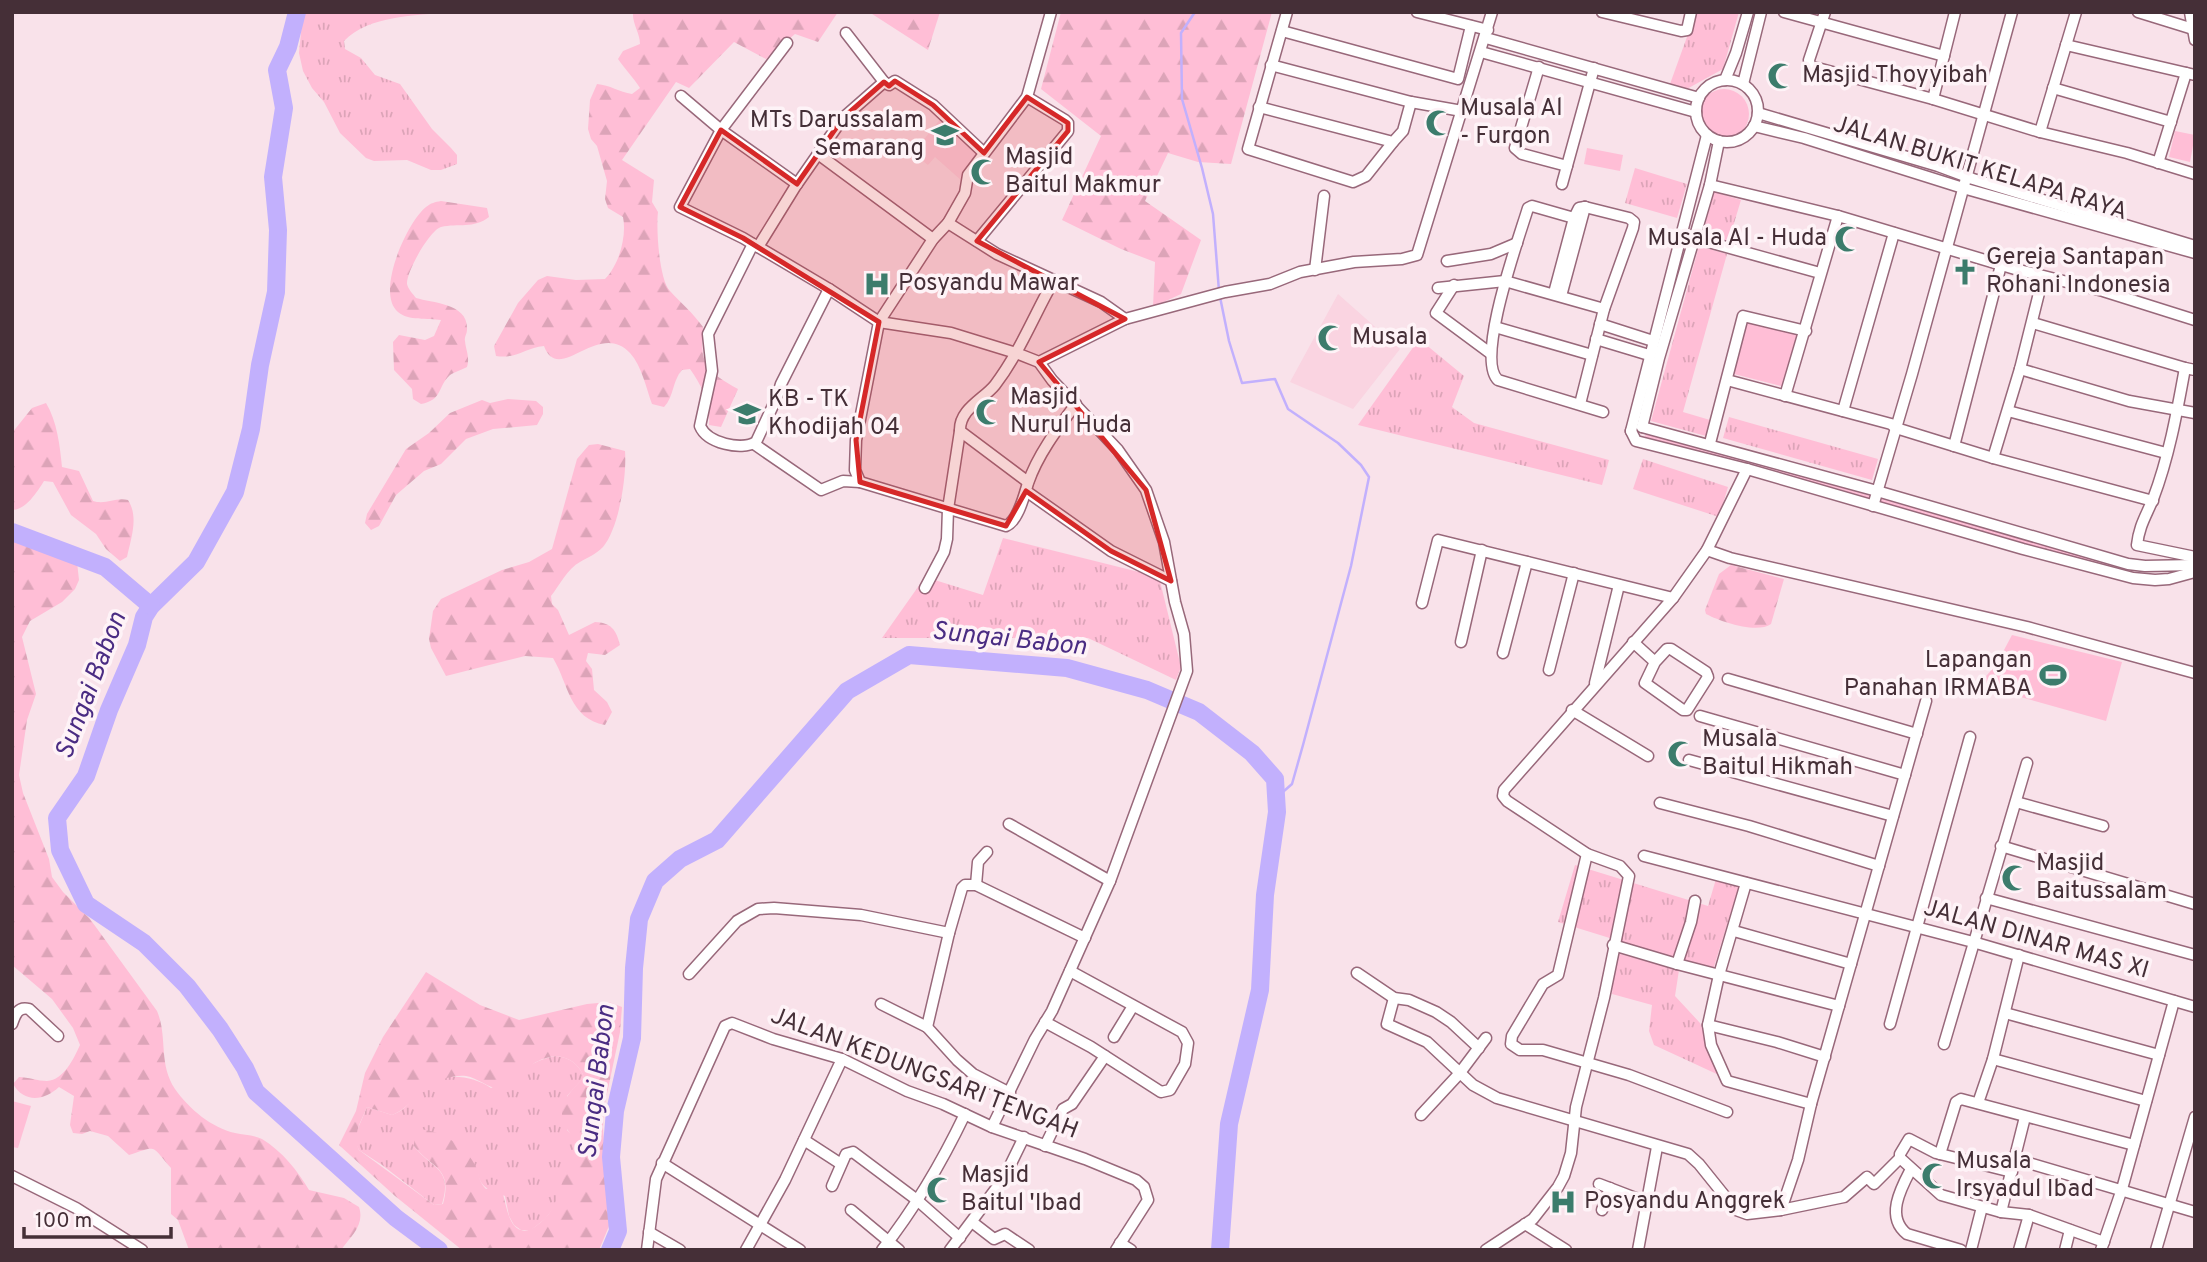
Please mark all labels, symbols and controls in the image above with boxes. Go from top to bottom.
mosque icon: Masjid Thoyyibah [1766,61,1796,91]
place label: Masjid Thoyyibah [1802,61,1988,91]
place label: Musala Al - Furqon [1460,94,1563,152]
place label: MTs Darussalam Semarang [750,106,924,164]
mosque icon: Musala Al - Furqon [1424,108,1454,138]
street label: JALAN BUKIT KELAPA RAYA [1829,110,2131,228]
school or university icon: MTs Darussalam Semarang [930,120,960,150]
place label: Masjid Baitul Makmur [1005,143,1161,201]
mosque icon: Masjid Baitul Makmur [969,157,999,187]
place label: Musala Al - Huda [1647,224,1827,254]
mosque icon: Musala Al - Huda [1833,224,1863,254]
place label: Gereja Santapan Rohani Indonesia [1986,243,2171,301]
church icon: Gereja Santapan Rohani Indonesia [1950,257,1980,287]
hospital icon: Posyandu Mawar [862,269,892,299]
place label: Posyandu Mawar [898,269,1079,299]
mosque icon: Musala [1316,323,1346,353]
place label: Musala [1352,323,1427,353]
place label: Masjid Nurul Huda [1010,383,1132,441]
place label: KB - TK Khodijah 04 [768,385,900,443]
mosque icon: Masjid Nurul Huda [974,397,1004,427]
school or university icon: KB - TK Khodijah 04 [732,399,762,429]
water label: Sungai Babon [49,608,135,764]
water label: Sungai Babon [930,615,1088,665]
place label: Lapangan Panahan IRMABA [1844,646,2032,704]
sports icon: Lapangan Panahan IRMABA [2038,660,2068,690]
place label: Musala Baitul Hikmah [1702,725,1853,783]
mosque icon: Musala Baitul Hikmah [1666,739,1696,769]
place label: Masjid Baitussalam [2036,849,2167,907]
mosque icon: Masjid Baitussalam [2000,863,2030,893]
street label: JALAN DINAR MAS XI [1920,894,2152,986]
street label: JALAN KEDUNGSARI TENGAH [766,1001,1082,1147]
water label: Sungai Babon [572,1003,624,1161]
place label: Musala Irsyadul Ibad [1956,1147,2094,1205]
place label: Masjid Baitul 'Ibad [961,1161,1082,1219]
mosque icon: Musala Irsyadul Ibad [1920,1161,1950,1191]
mosque icon: Masjid Baitul 'Ibad [925,1175,955,1205]
hospital icon: Posyandu Anggrek [1548,1187,1578,1217]
place label: Posyandu Anggrek [1584,1187,1786,1217]
scale bar [24,1196,172,1240]
text: 100 m [35,1208,92,1235]

